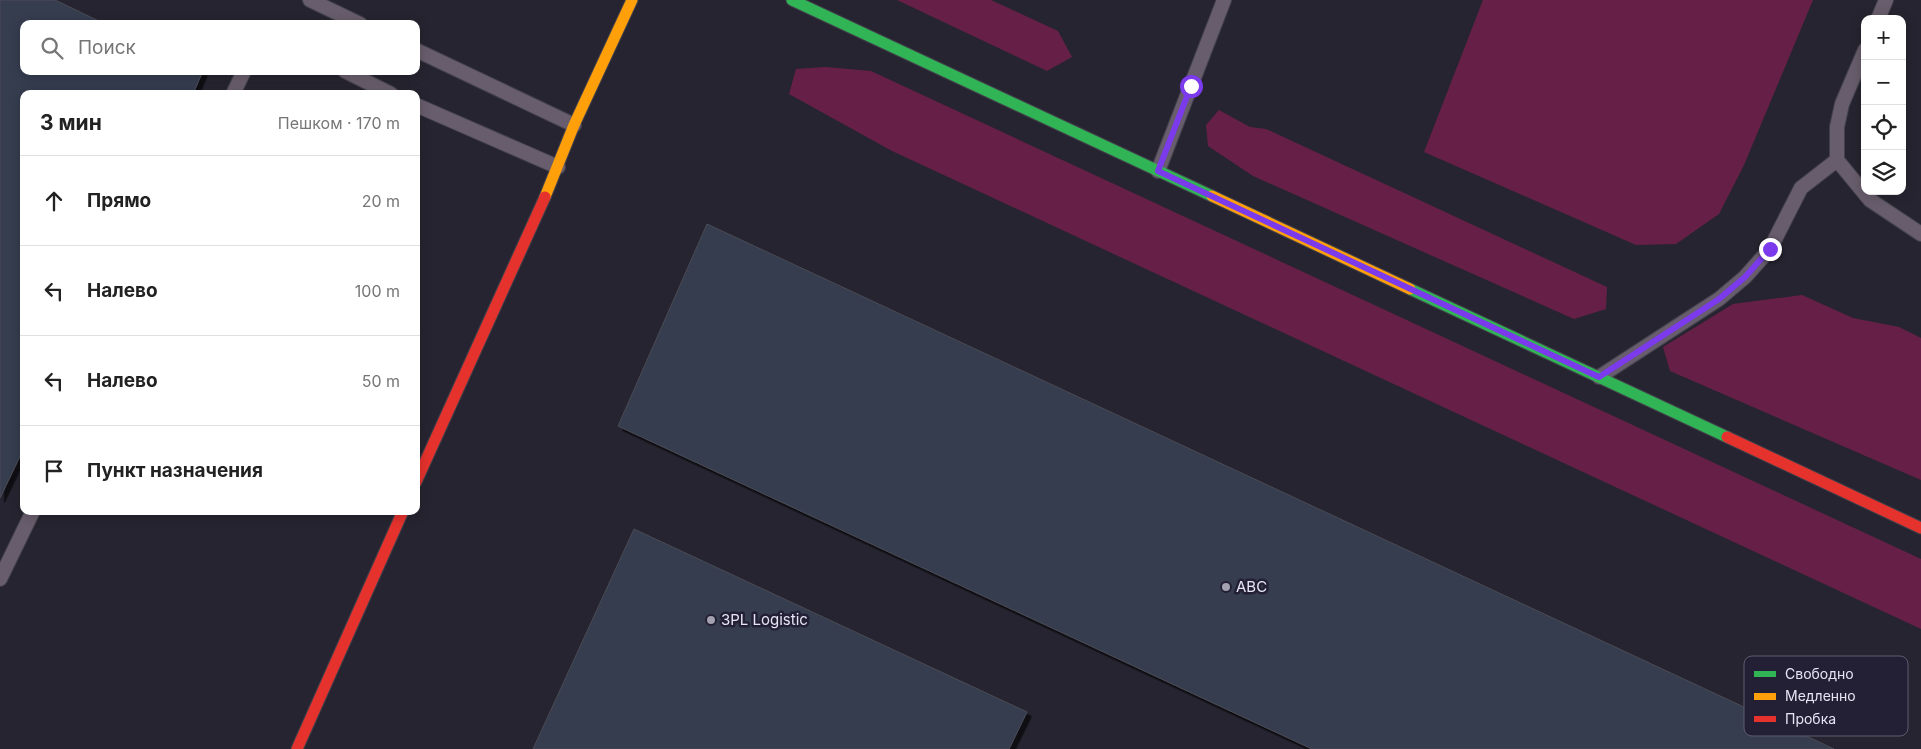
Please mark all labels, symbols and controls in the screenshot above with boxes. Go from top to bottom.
map controls [1861,15,1906,195]
button: + [1861,15,1906,60]
search box [20,20,420,75]
icon: search [38,34,66,62]
text: Поиск [78,36,136,59]
button: − [1861,60,1906,105]
route start [1180,75,1203,98]
button: locate [1861,105,1906,150]
text: 3 мин [40,110,102,135]
text: Пешком · 170 m [278,113,400,133]
button: layers [1861,150,1906,195]
icon: ahead [40,187,68,215]
text: Прямо [87,189,151,212]
text: 20 m [362,191,400,211]
route end [1759,238,1782,261]
icon: left [40,277,68,305]
text: Налево [87,279,158,302]
text: 100 m [355,281,400,301]
icon: left [40,367,68,395]
text: Налево [87,369,158,392]
text: 50 m [362,371,400,391]
icon: arrive [40,457,68,485]
text: Пункт назначения [87,459,263,482]
place label: ABC [1236,577,1267,596]
marker: ABC [1220,581,1232,593]
place label: 3PL Logistic [721,610,808,629]
marker: 3PL Logistic [705,614,717,626]
legend [1744,656,1908,736]
text: Свободно [1785,665,1854,682]
text: Медленно [1785,687,1856,704]
text: Пробка [1785,710,1836,727]

